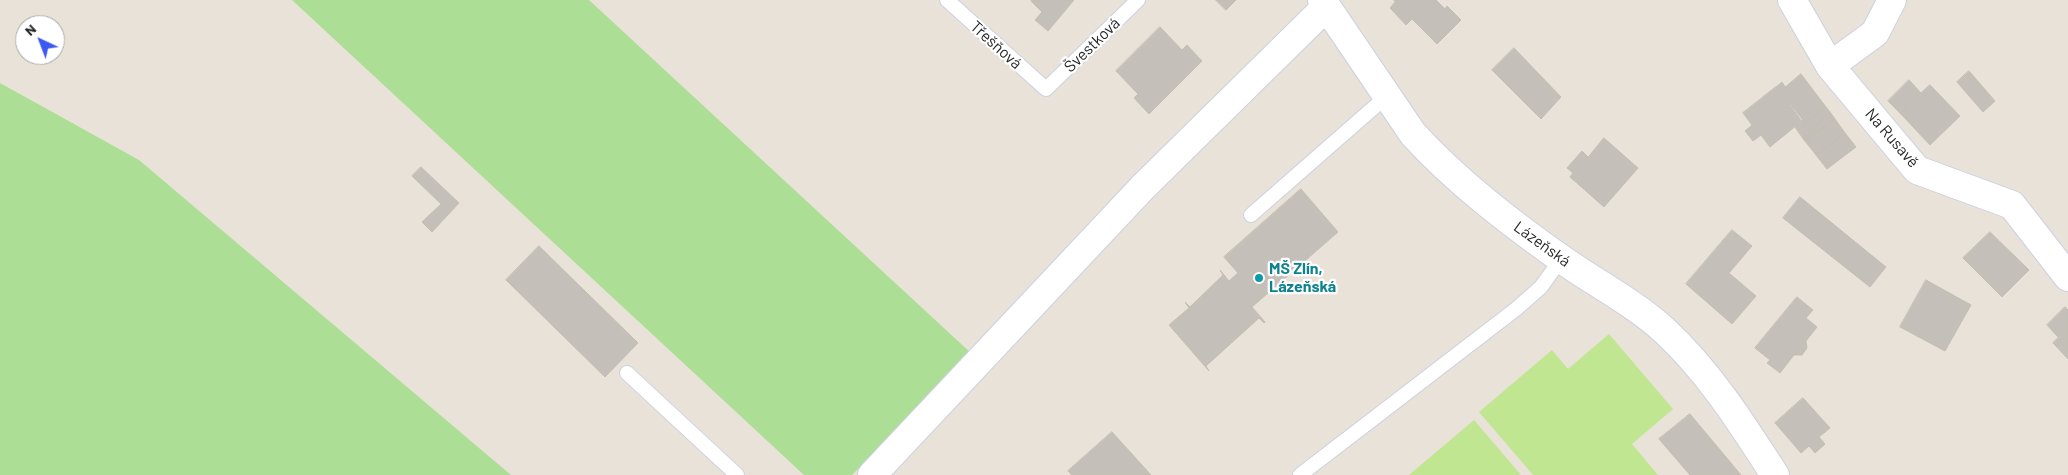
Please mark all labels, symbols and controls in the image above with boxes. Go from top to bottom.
street label: Švestková [1060,14,1124,76]
north arrow [15,15,65,65]
street label: Třešňová [966,17,1026,73]
text: N [21,20,39,39]
street label: Na Rusavě [1861,104,1923,172]
street label: Lázeňská [1510,217,1574,271]
place label: MŠ Zlín, Lázeňská [1269,259,1336,297]
marker: MŠ Zlín, Lázeňská [1253,272,1265,284]

